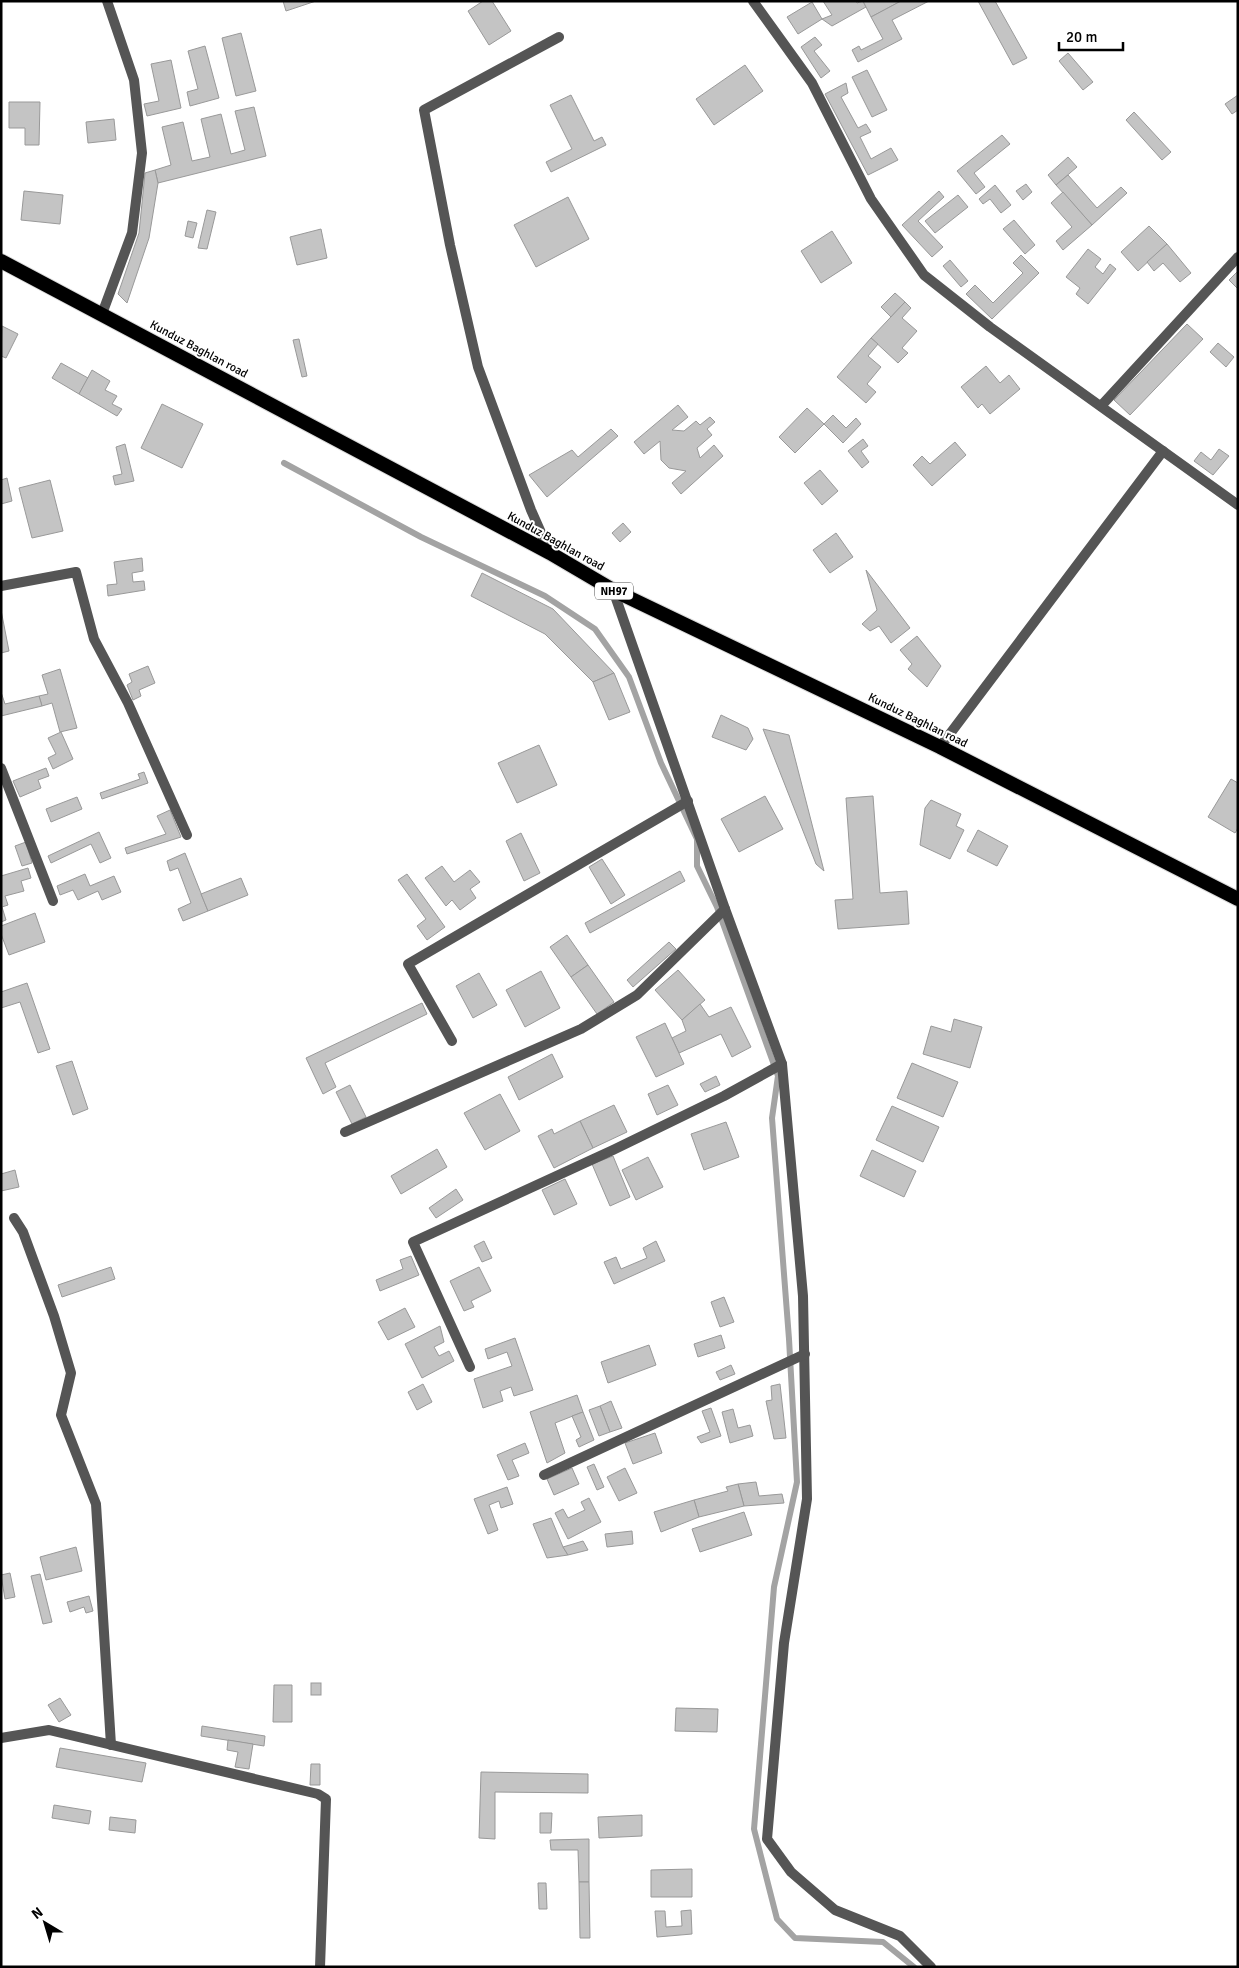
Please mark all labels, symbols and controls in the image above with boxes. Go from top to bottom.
scale bar [1059,20,1123,52]
text: 20 m [1066,28,1097,46]
street label: Kunduz Baghlan road [147,317,250,382]
street label: Kunduz Baghlan road [505,509,607,574]
road number: NH97 [595,582,633,600]
street label: Kunduz Baghlan road [866,690,970,751]
north arrow [20,1898,70,1948]
text: N [28,1903,46,1923]

